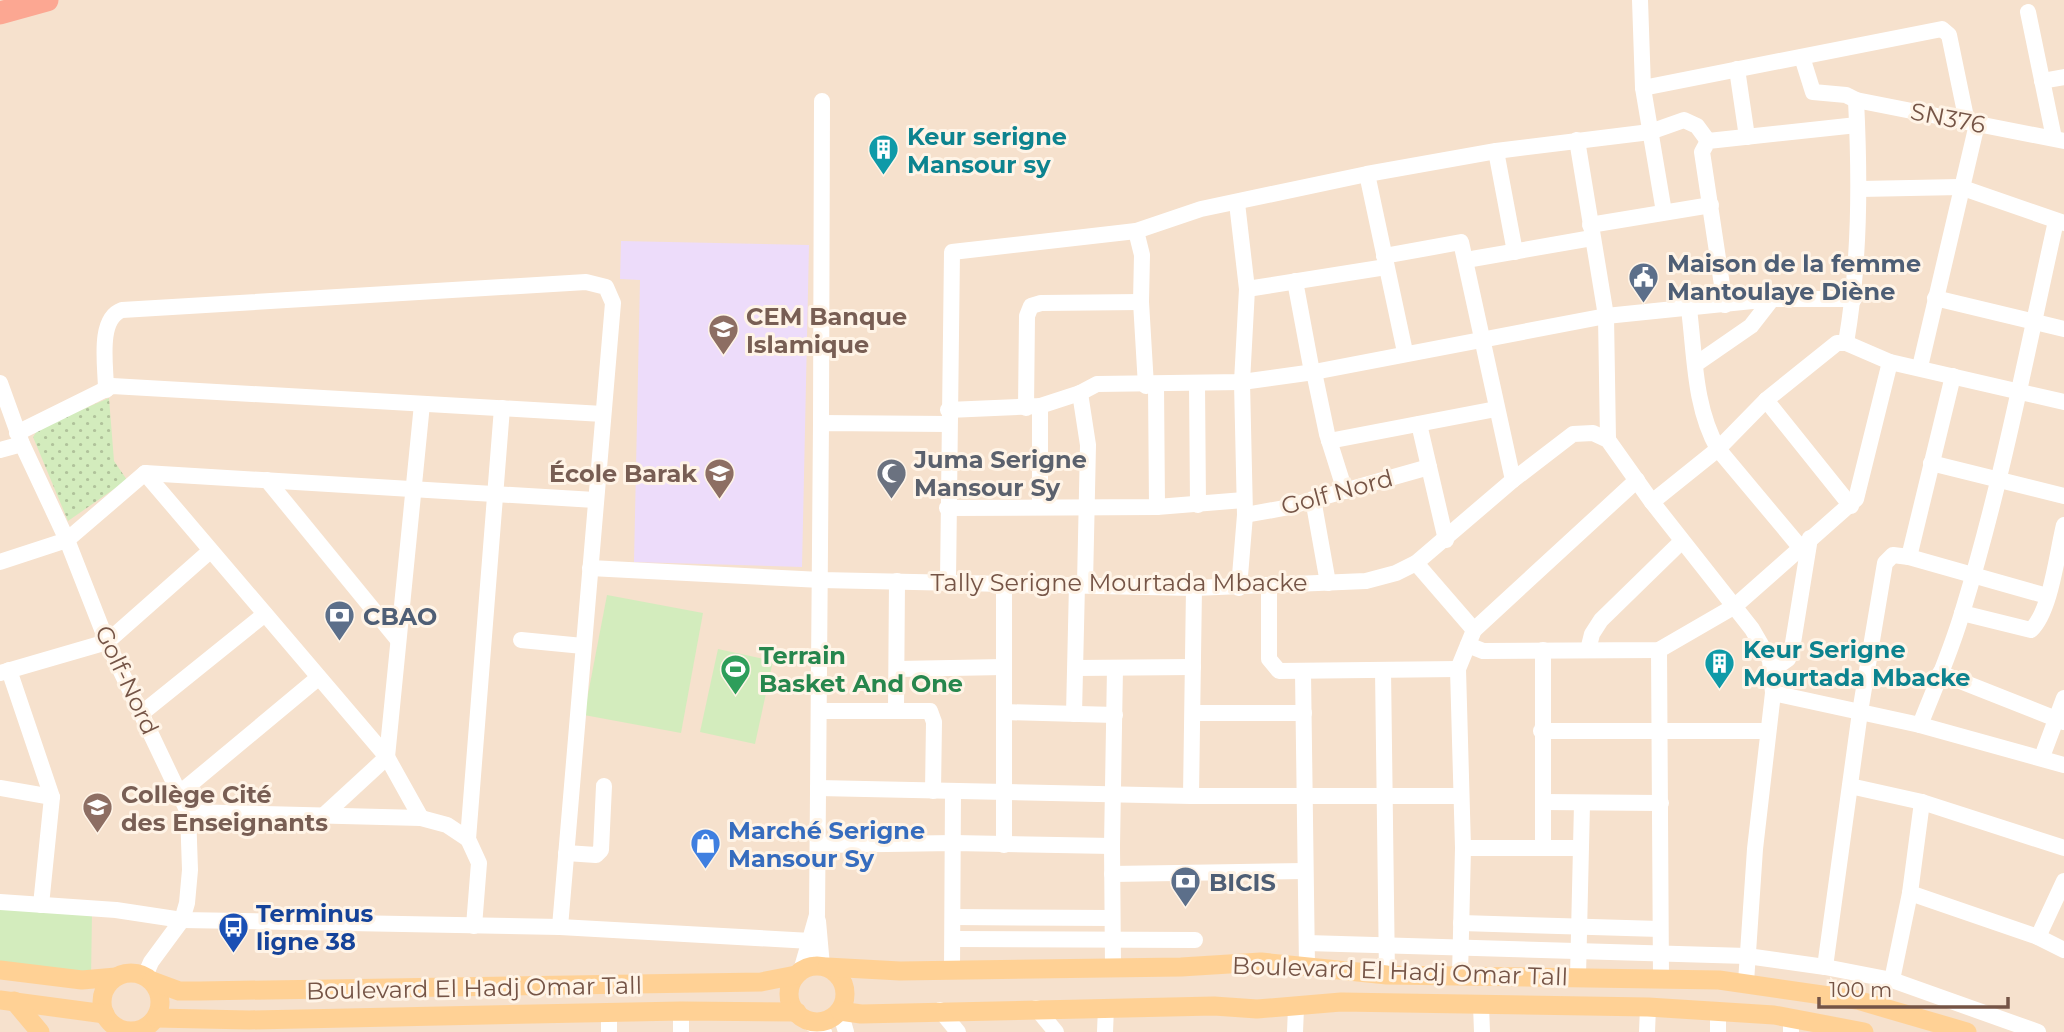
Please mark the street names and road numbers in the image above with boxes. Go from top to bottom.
street label: SN376 [1908,97,1988,139]
street label: Golf Nord [1278,463,1396,521]
street label: Tally Serigne Mourtada Mbacke [930,568,1308,597]
street label: Golf-Nord [89,621,165,739]
street label: Boulevard El Hadj Omar Tall [1232,951,1568,991]
street label: Boulevard El Hadj Omar Tall [306,971,642,1005]

